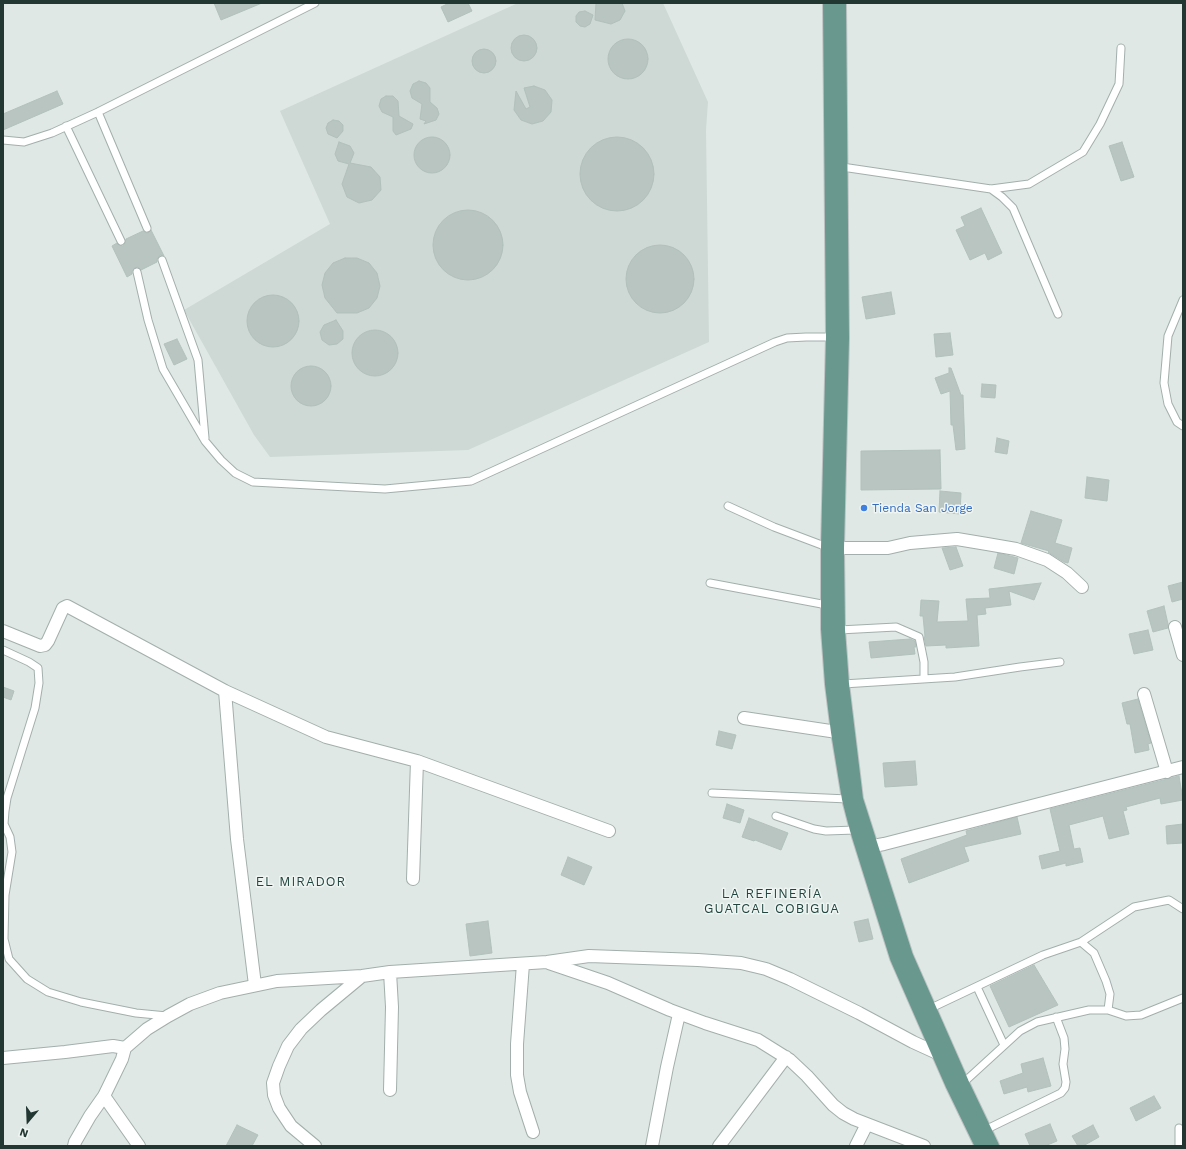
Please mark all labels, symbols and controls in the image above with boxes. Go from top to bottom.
place label: Tienda San Jorge [872,501,973,515]
marker: Tienda San Jorge [859,503,869,513]
district label: EL MIRADOR [256,874,346,890]
district label: LA REFINERÍA GUATCAL COBIGUA [704,886,840,917]
north arrow [8,1101,48,1141]
text: N [18,1125,30,1140]

